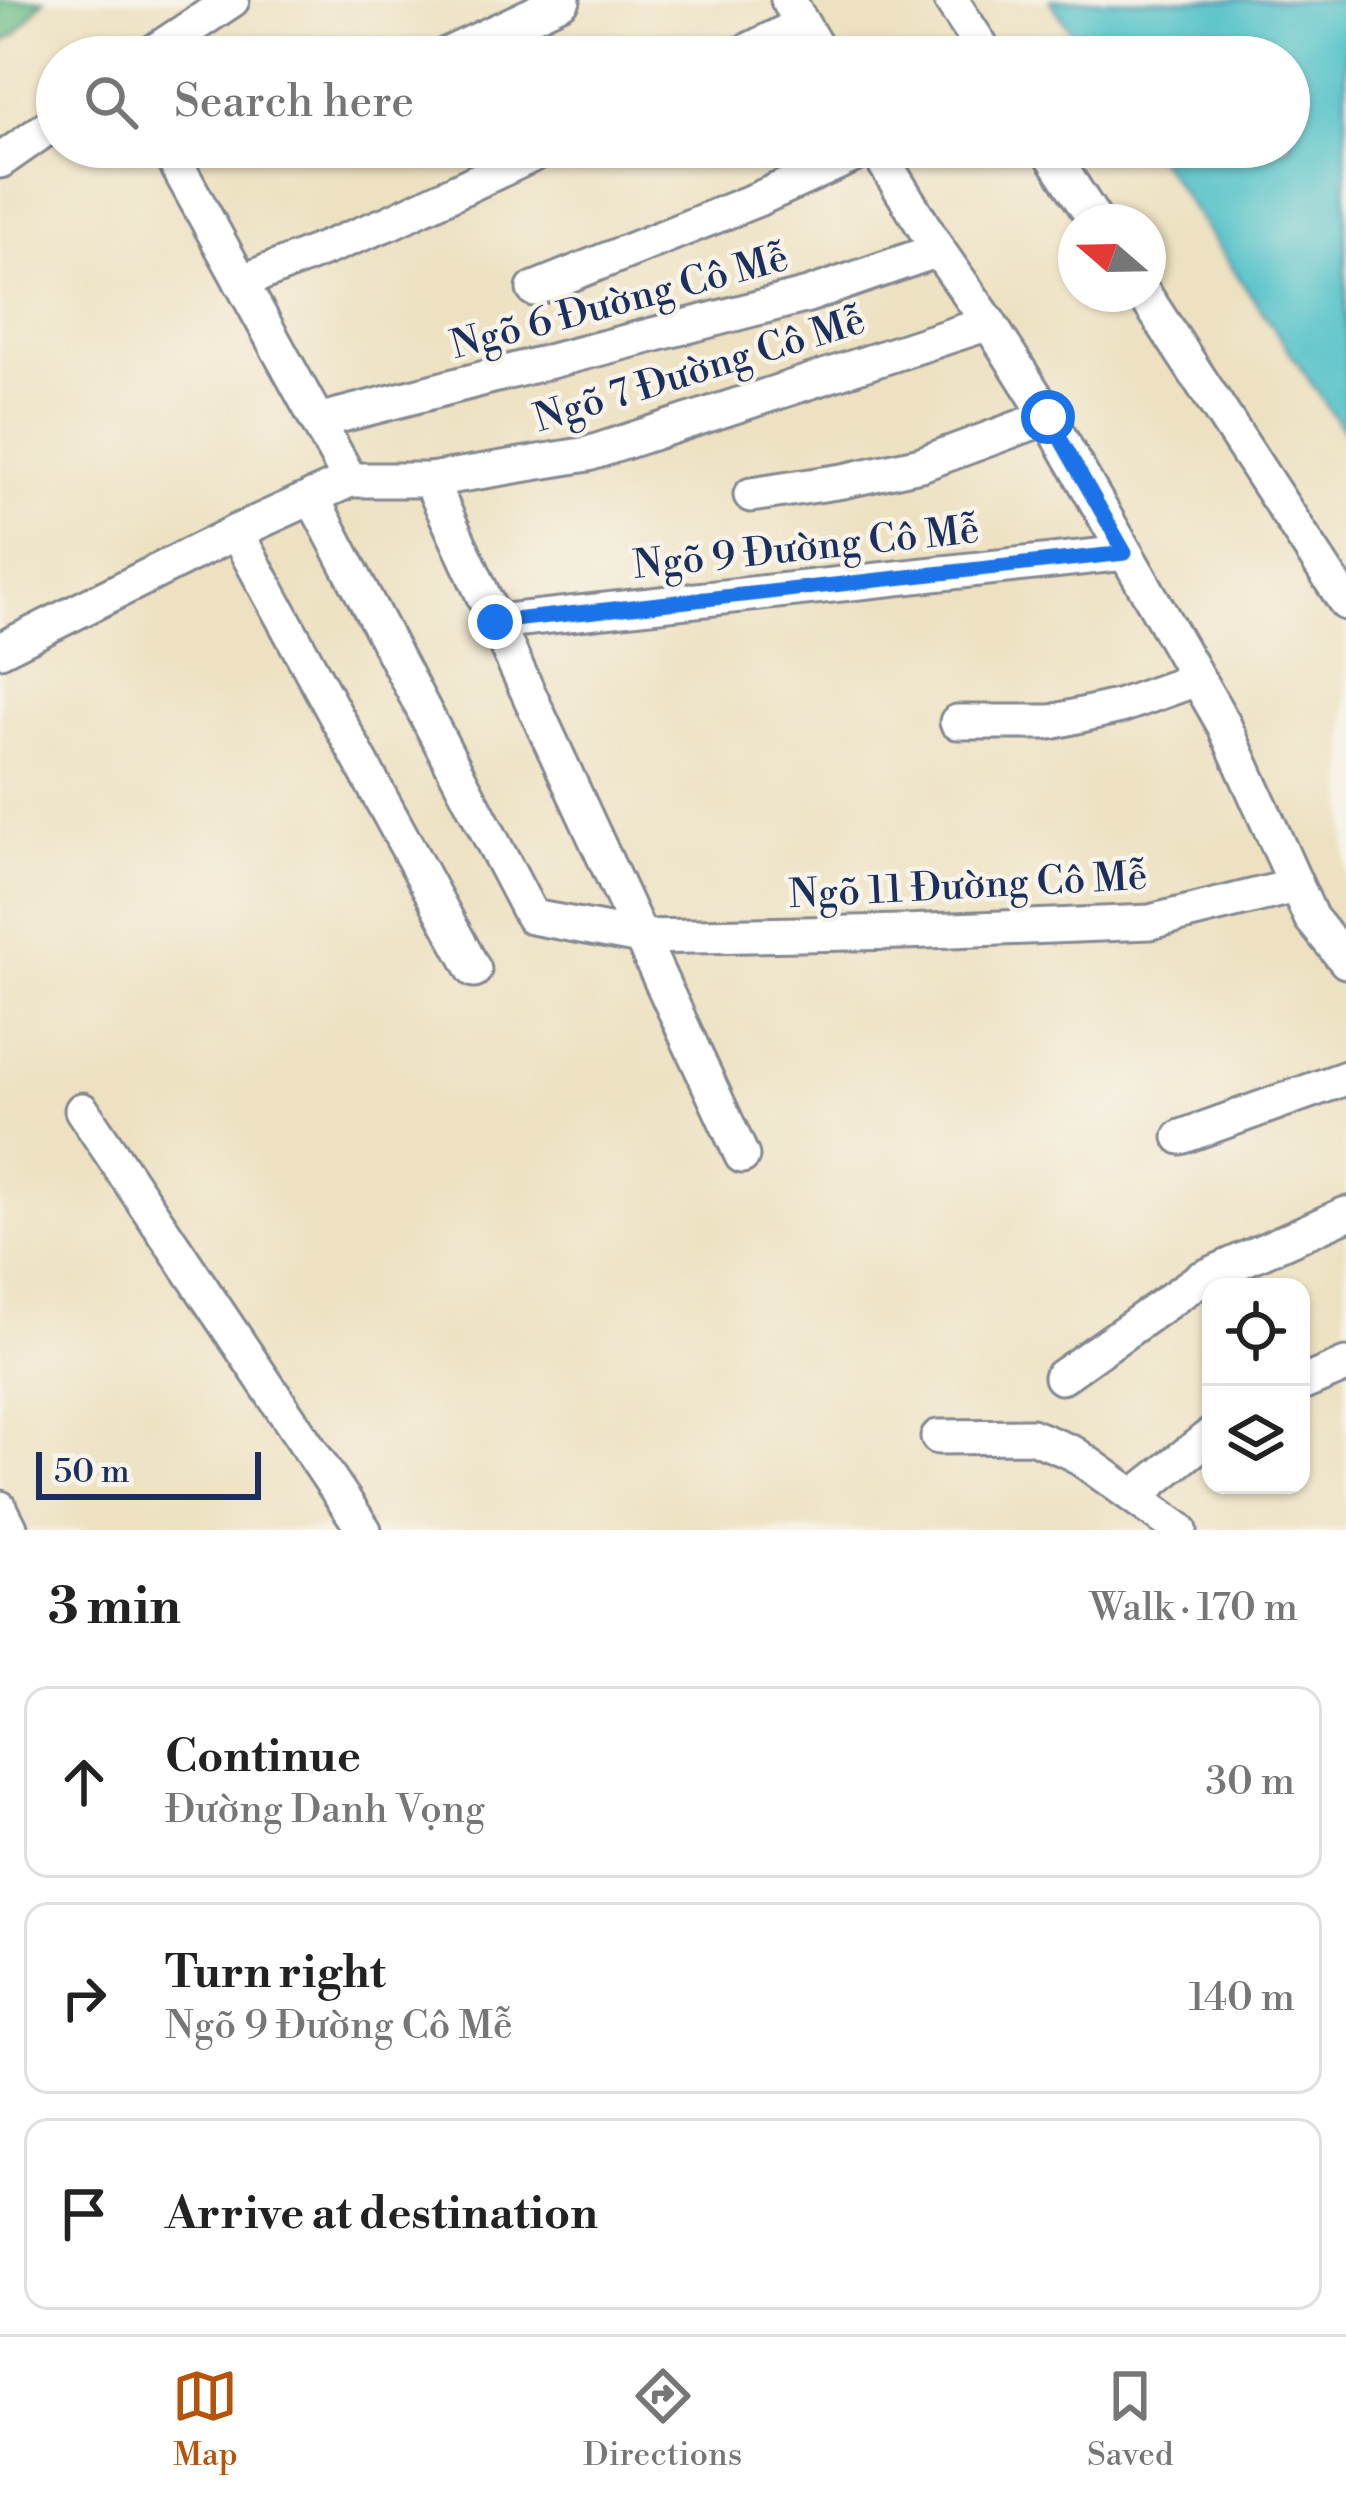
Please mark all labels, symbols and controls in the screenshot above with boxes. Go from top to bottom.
search box [36,36,1310,168]
icon: search [78,69,144,135]
text: Search here [174,74,414,131]
north arrow [1058,204,1166,312]
street label: Ngõ 6 Đường Cô Mễ [445,234,794,371]
street label: Ngõ 7 Đường Cô Mễ [528,297,871,444]
route start [1021,390,1075,444]
street label: Ngõ 9 Đường Cô Mễ [631,506,982,591]
route end [468,595,522,649]
street label: Ngõ 11 Đường Cô Mễ [788,853,1149,920]
map controls [1202,1278,1310,1494]
button: locate [1202,1278,1310,1386]
button: layers [1202,1386,1310,1494]
scale bar [36,1446,261,1499]
text: 50 m [54,1452,130,1493]
text: 3 min [48,1576,181,1640]
text: Walk · 170 m [1089,1584,1298,1633]
text: Continue [165,1729,361,1786]
icon: ahead [51,1749,117,1815]
text: 30 m [1205,1758,1295,1807]
text: Đường Danh Vọng [165,1786,485,1835]
text: Turn right [165,1945,386,2002]
icon: right [51,1965,117,2031]
text: 140 m [1188,1974,1295,2023]
text: Ngõ 9 Đường Cô Mễ [165,2002,513,2051]
icon: arrive [51,2181,117,2247]
text: Arrive at destination [165,2186,598,2243]
tab: Map [172,2363,238,2476]
tab: Directions [583,2363,742,2476]
tab: Saved [1087,2363,1174,2476]

